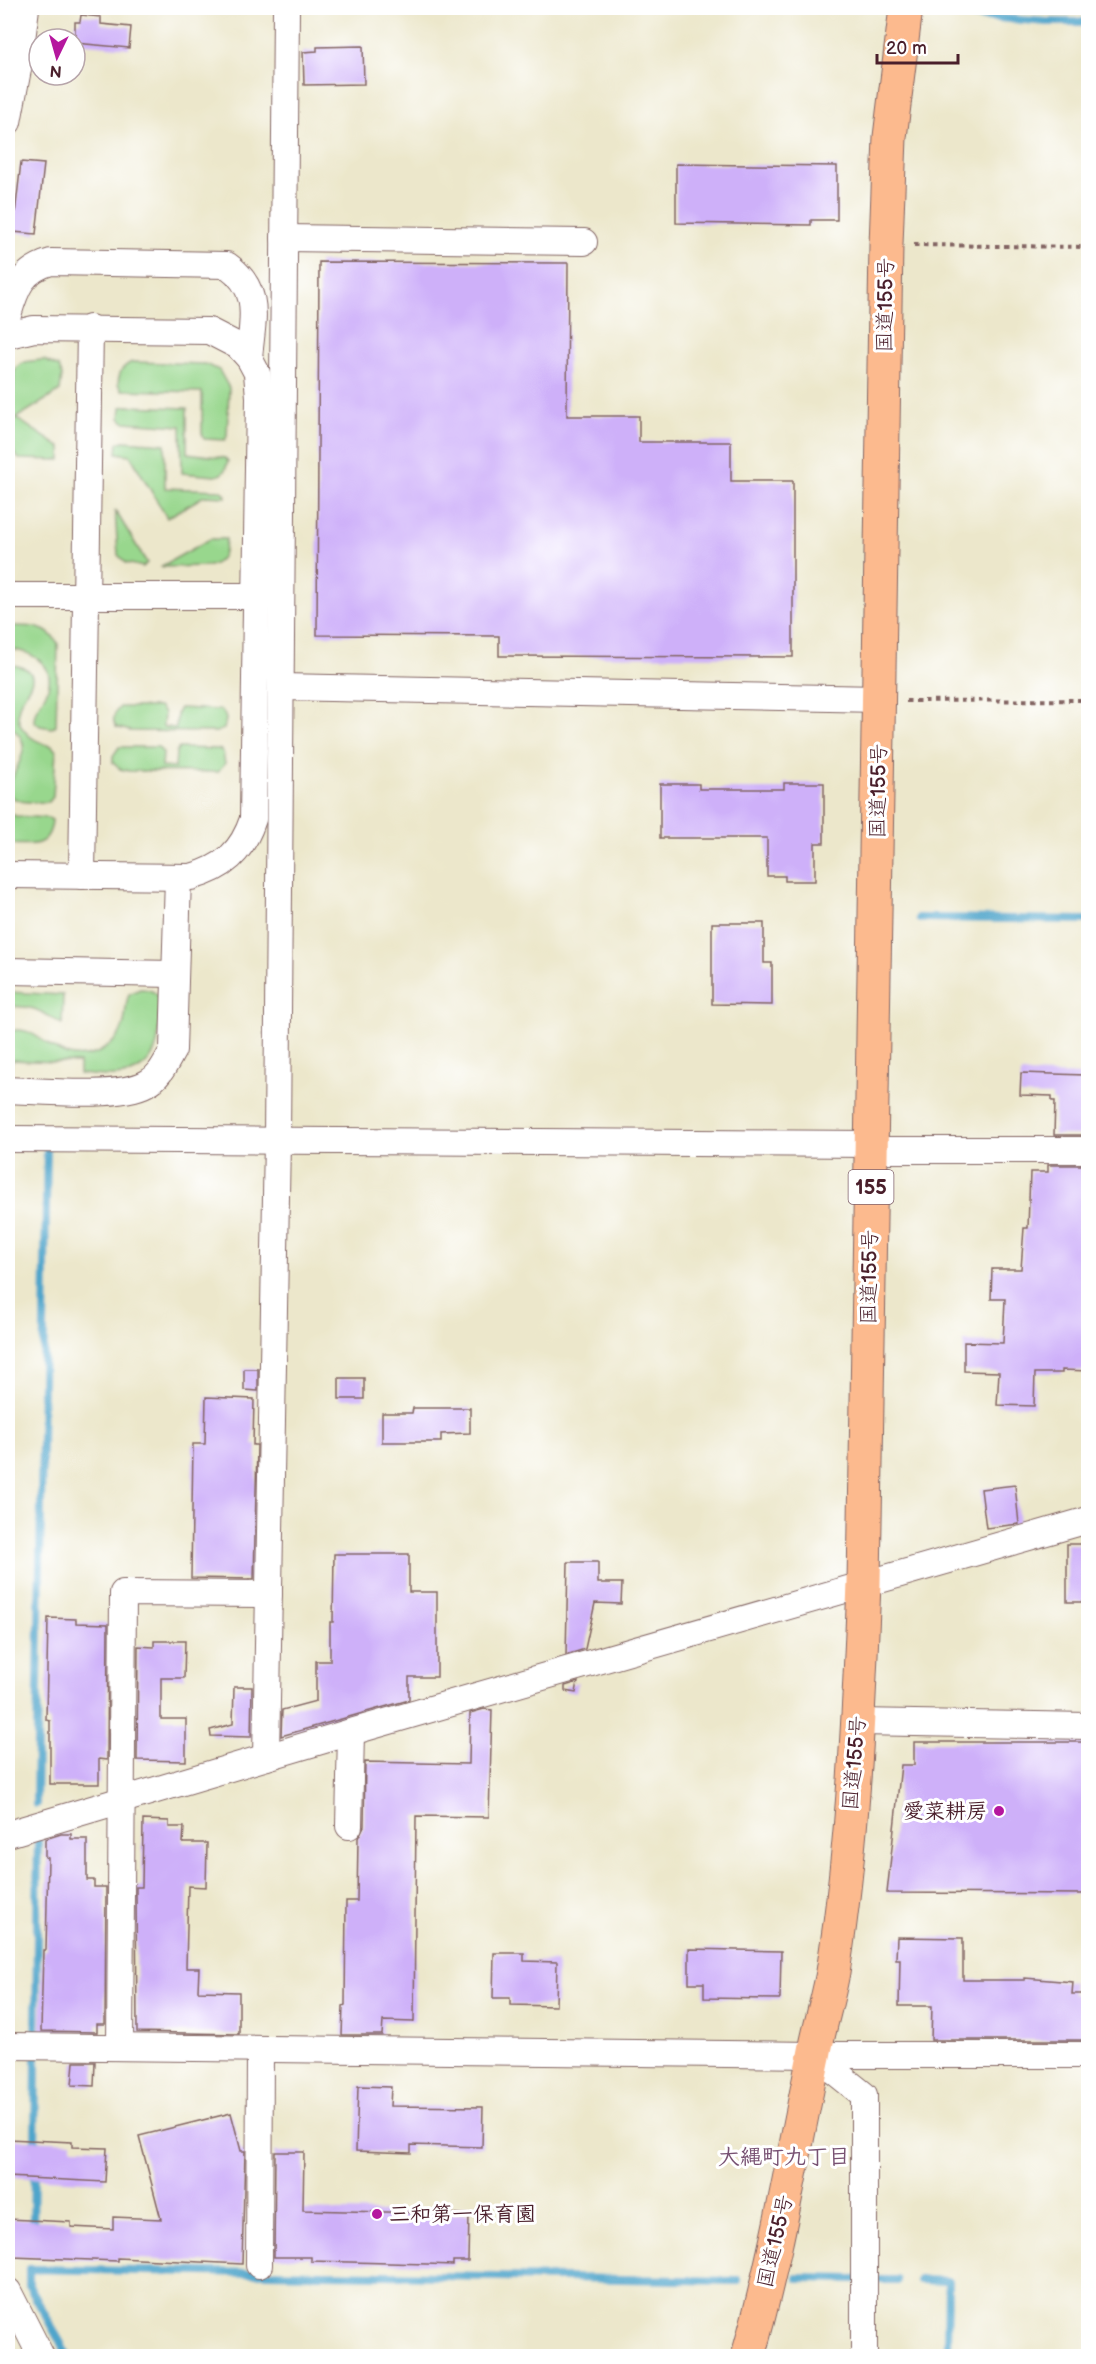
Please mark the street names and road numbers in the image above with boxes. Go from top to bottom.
street label: 国道155号 [872,257,899,353]
street label: 国道155号 [865,743,892,839]
road number: 155 [848,1170,894,1204]
street label: 国道155号 [856,1229,883,1325]
street label: 国道155号 [838,1715,871,1812]
street label: 国道155号 [753,2192,798,2290]

